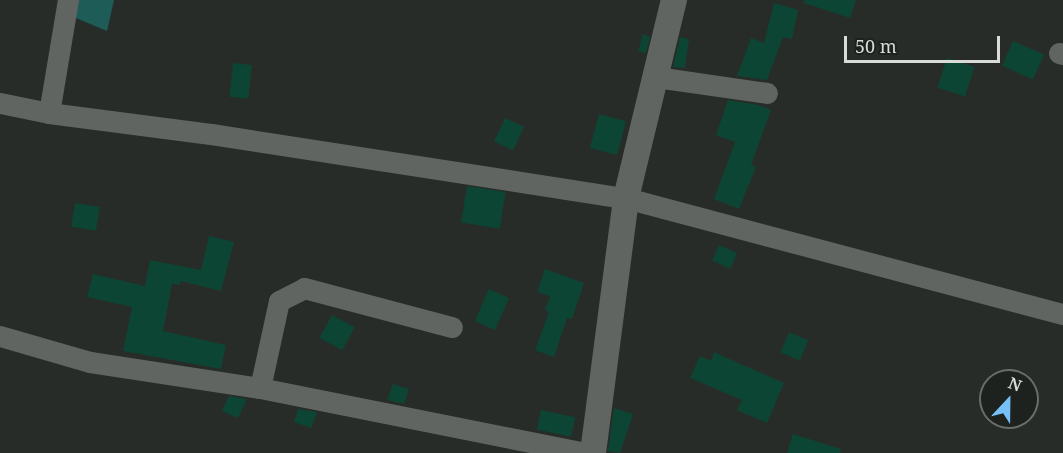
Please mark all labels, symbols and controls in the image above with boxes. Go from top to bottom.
scale bar [847,24,1003,62]
text: 50 m [855,34,897,58]
north arrow [979,369,1039,429]
text: N [1005,372,1025,397]

